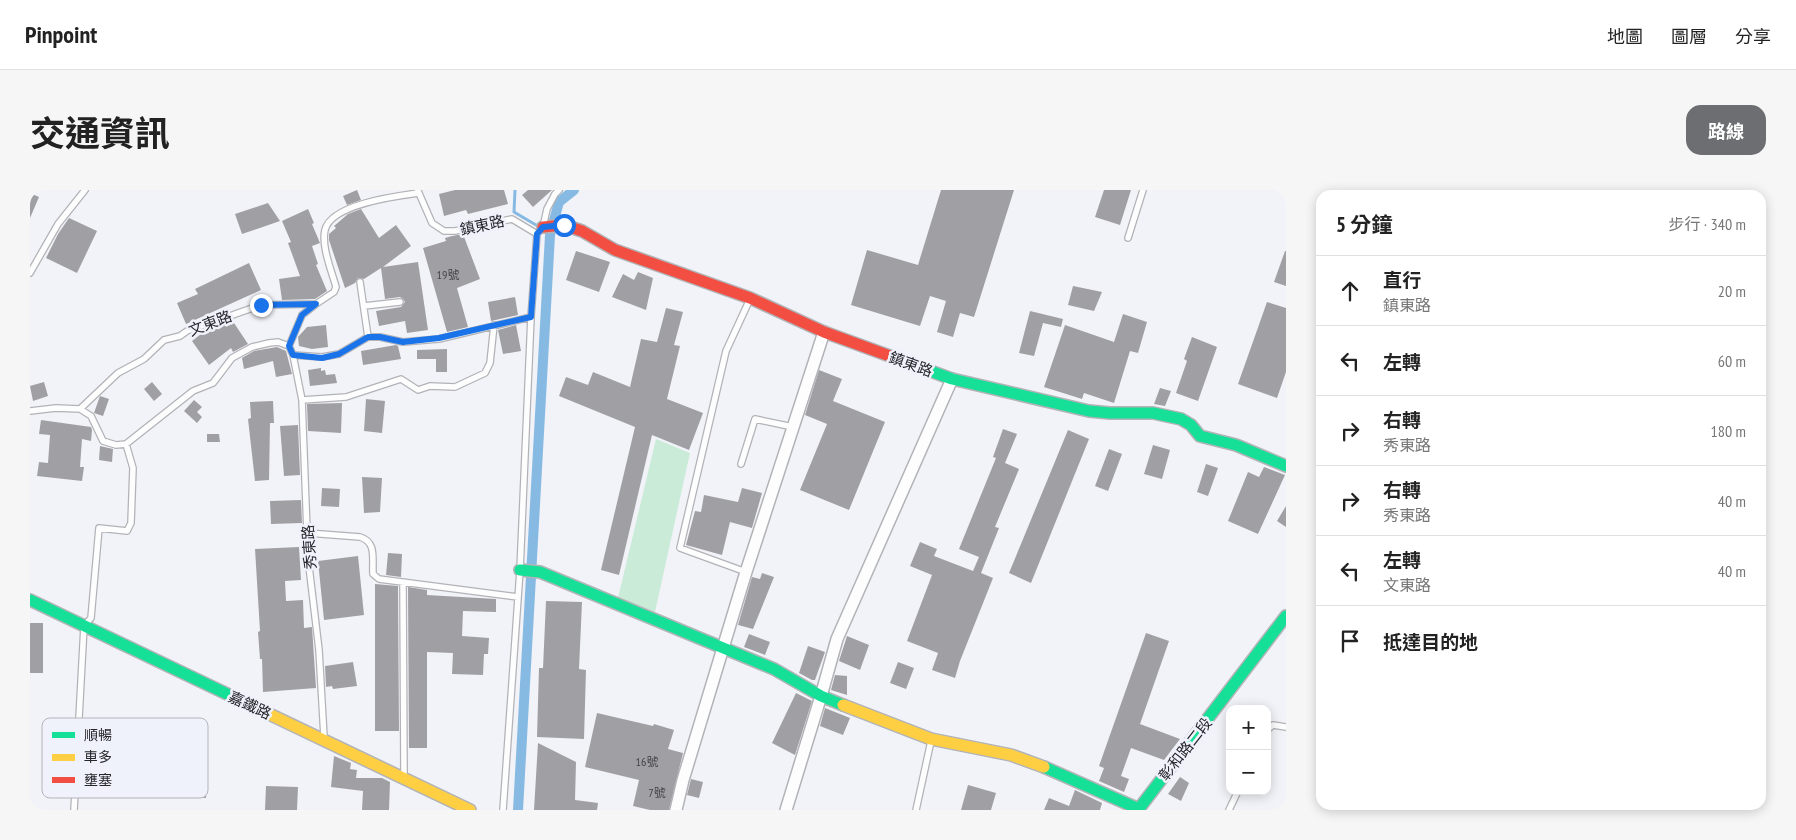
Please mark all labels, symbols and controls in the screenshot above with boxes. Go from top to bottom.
text: Pinpoint [25,19,97,50]
text: 地圖 [1607,25,1643,48]
text: 圖層 [1671,25,1707,48]
text: 分享 [1735,25,1771,48]
button: 路線 [1686,105,1766,155]
text: 交通資訊 [30,110,170,156]
street label: 鎮東路 [458,211,506,239]
text: 5 分鐘 [1336,211,1392,238]
route start [553,214,576,237]
text: 步行 · 340 m [1668,214,1746,234]
house number: 19號 [437,267,459,282]
text: 直行 [1383,268,1421,292]
icon: ahead [1336,277,1364,305]
text: 20 m [1718,281,1746,301]
route end [250,294,273,317]
text: 鎮東路 [1383,295,1431,315]
street label: 文東路 [186,306,234,340]
street label: 鎮東路 [887,347,935,381]
icon: left [1336,347,1364,375]
text: 左轉 [1383,350,1421,374]
text: 60 m [1718,351,1746,371]
text: 右轉 [1383,408,1421,432]
icon: right [1336,417,1364,445]
text: 180 m [1711,421,1746,441]
text: 秀東路 [1383,435,1431,455]
text: 右轉 [1383,478,1421,502]
icon: right [1336,487,1364,515]
text: 40 m [1718,491,1746,511]
text: 秀東路 [1383,505,1431,525]
street label: 秀東路 [298,524,320,570]
text: 左轉 [1383,548,1421,572]
icon: left [1336,557,1364,585]
text: 40 m [1718,561,1746,581]
text: 文東路 [1383,575,1431,595]
icon: arrive [1336,627,1364,655]
text: 抵達目的地 [1383,630,1478,654]
street label: 嘉鐵路 [226,687,274,723]
map controls [1226,705,1271,795]
button: + [1226,705,1271,750]
street label: 彰和路二段 [1154,714,1216,784]
legend [42,718,208,798]
text: 順暢 [84,726,112,744]
text: 車多 [84,748,112,766]
button: − [1226,750,1271,795]
house number: 16號 [636,754,658,769]
text: 壅塞 [84,771,112,789]
house number: 7號 [648,785,666,800]

